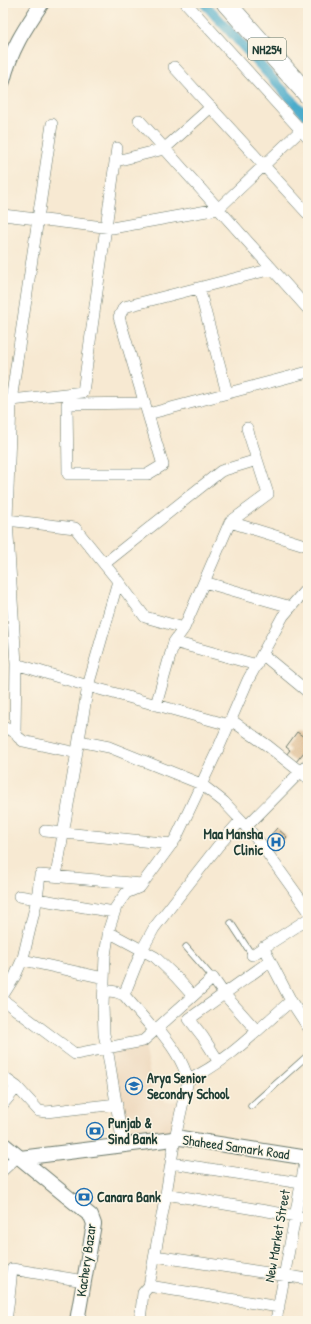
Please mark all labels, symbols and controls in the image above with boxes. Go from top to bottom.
road number: NH254 [248,38,286,60]
place label: Maa Mansha Clinic [204,824,264,859]
hospital icon: Maa Mansha Clinic [266,832,286,852]
place label: Arya Senior Secondry School [147,1068,229,1105]
school or university icon: Arya Senior Secondry School [124,1076,144,1096]
place label: Punjab & Sind Bank [108,1113,157,1148]
bank icon: Punjab & Sind Bank [85,1121,105,1141]
street label: Shaheed Samark Road [181,1130,291,1163]
bank icon: Canara Bank [74,1187,94,1207]
place label: Canara Bank [97,1187,161,1206]
street label: New Market Street [259,1188,294,1284]
street label: Kachery Bazar [71,1222,101,1298]

